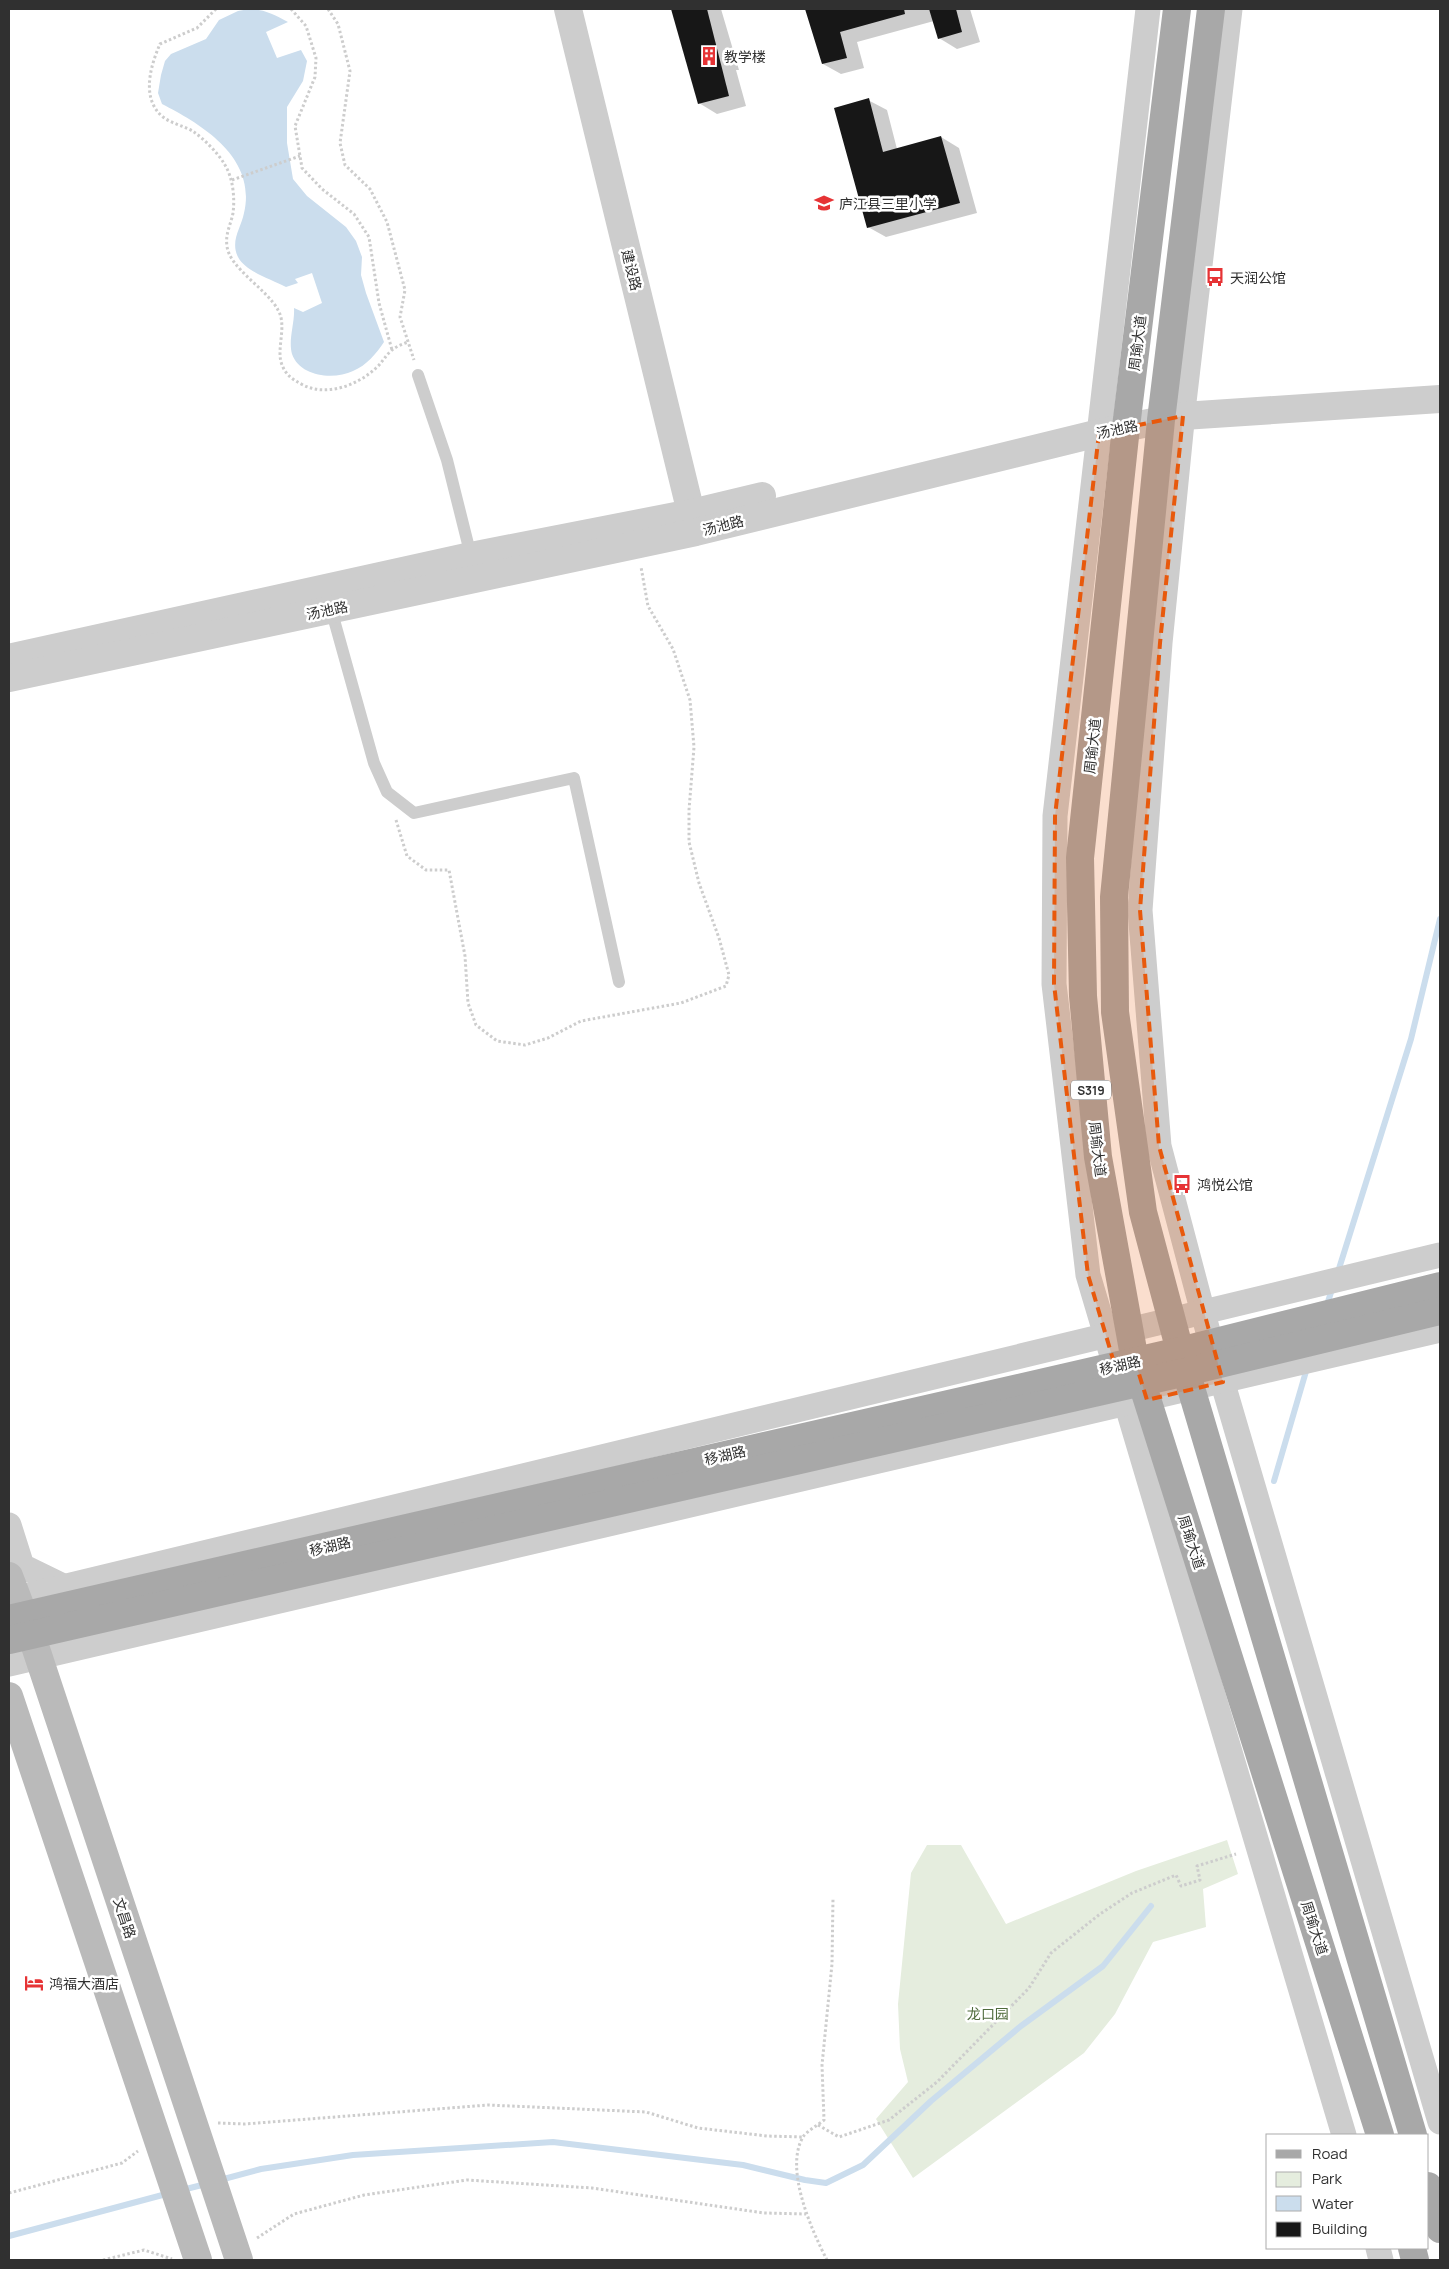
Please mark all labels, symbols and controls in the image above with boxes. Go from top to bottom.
building icon: 教学楼 [698,45,720,67]
place label: 教学楼 [724,47,766,66]
school or university icon: 庐江县三里小学 [813,192,835,214]
place label: 庐江县三里小学 [839,194,937,213]
street label: 建设路 [618,247,646,293]
bus stop icon: 天润公馆 [1204,266,1226,288]
place label: 天润公馆 [1230,268,1286,287]
street label: 周瑜大道 [1124,314,1150,372]
street label: 汤池路 [1094,415,1140,443]
street label: 汤池路 [700,511,746,539]
street label: 汤池路 [304,596,350,624]
street label: 周瑜大道 [1080,717,1104,775]
road number: S319 [1071,1080,1111,1100]
street label: 周瑜大道 [1085,1120,1111,1178]
bus stop icon: 鸿悦公馆 [1171,1173,1193,1195]
place label: 鸿悦公馆 [1197,1175,1253,1194]
street label: 移湖路 [1097,1351,1143,1379]
street label: 移湖路 [702,1441,748,1469]
street label: 周瑜大道 [1174,1512,1210,1572]
street label: 移湖路 [307,1532,353,1560]
street label: 文昌路 [109,1895,141,1941]
street label: 周瑜大道 [1297,1898,1333,1958]
hotel icon: 鸿福大酒店 [23,1972,45,1994]
place label: 鸿福大酒店 [49,1974,119,1993]
park label: 龙口园 [967,2004,1009,2023]
legend [1266,2134,1429,2249]
text: Road [1312,2143,1348,2164]
text: Park [1312,2168,1342,2189]
text: Water [1312,2193,1354,2214]
text: Building [1312,2218,1367,2239]

